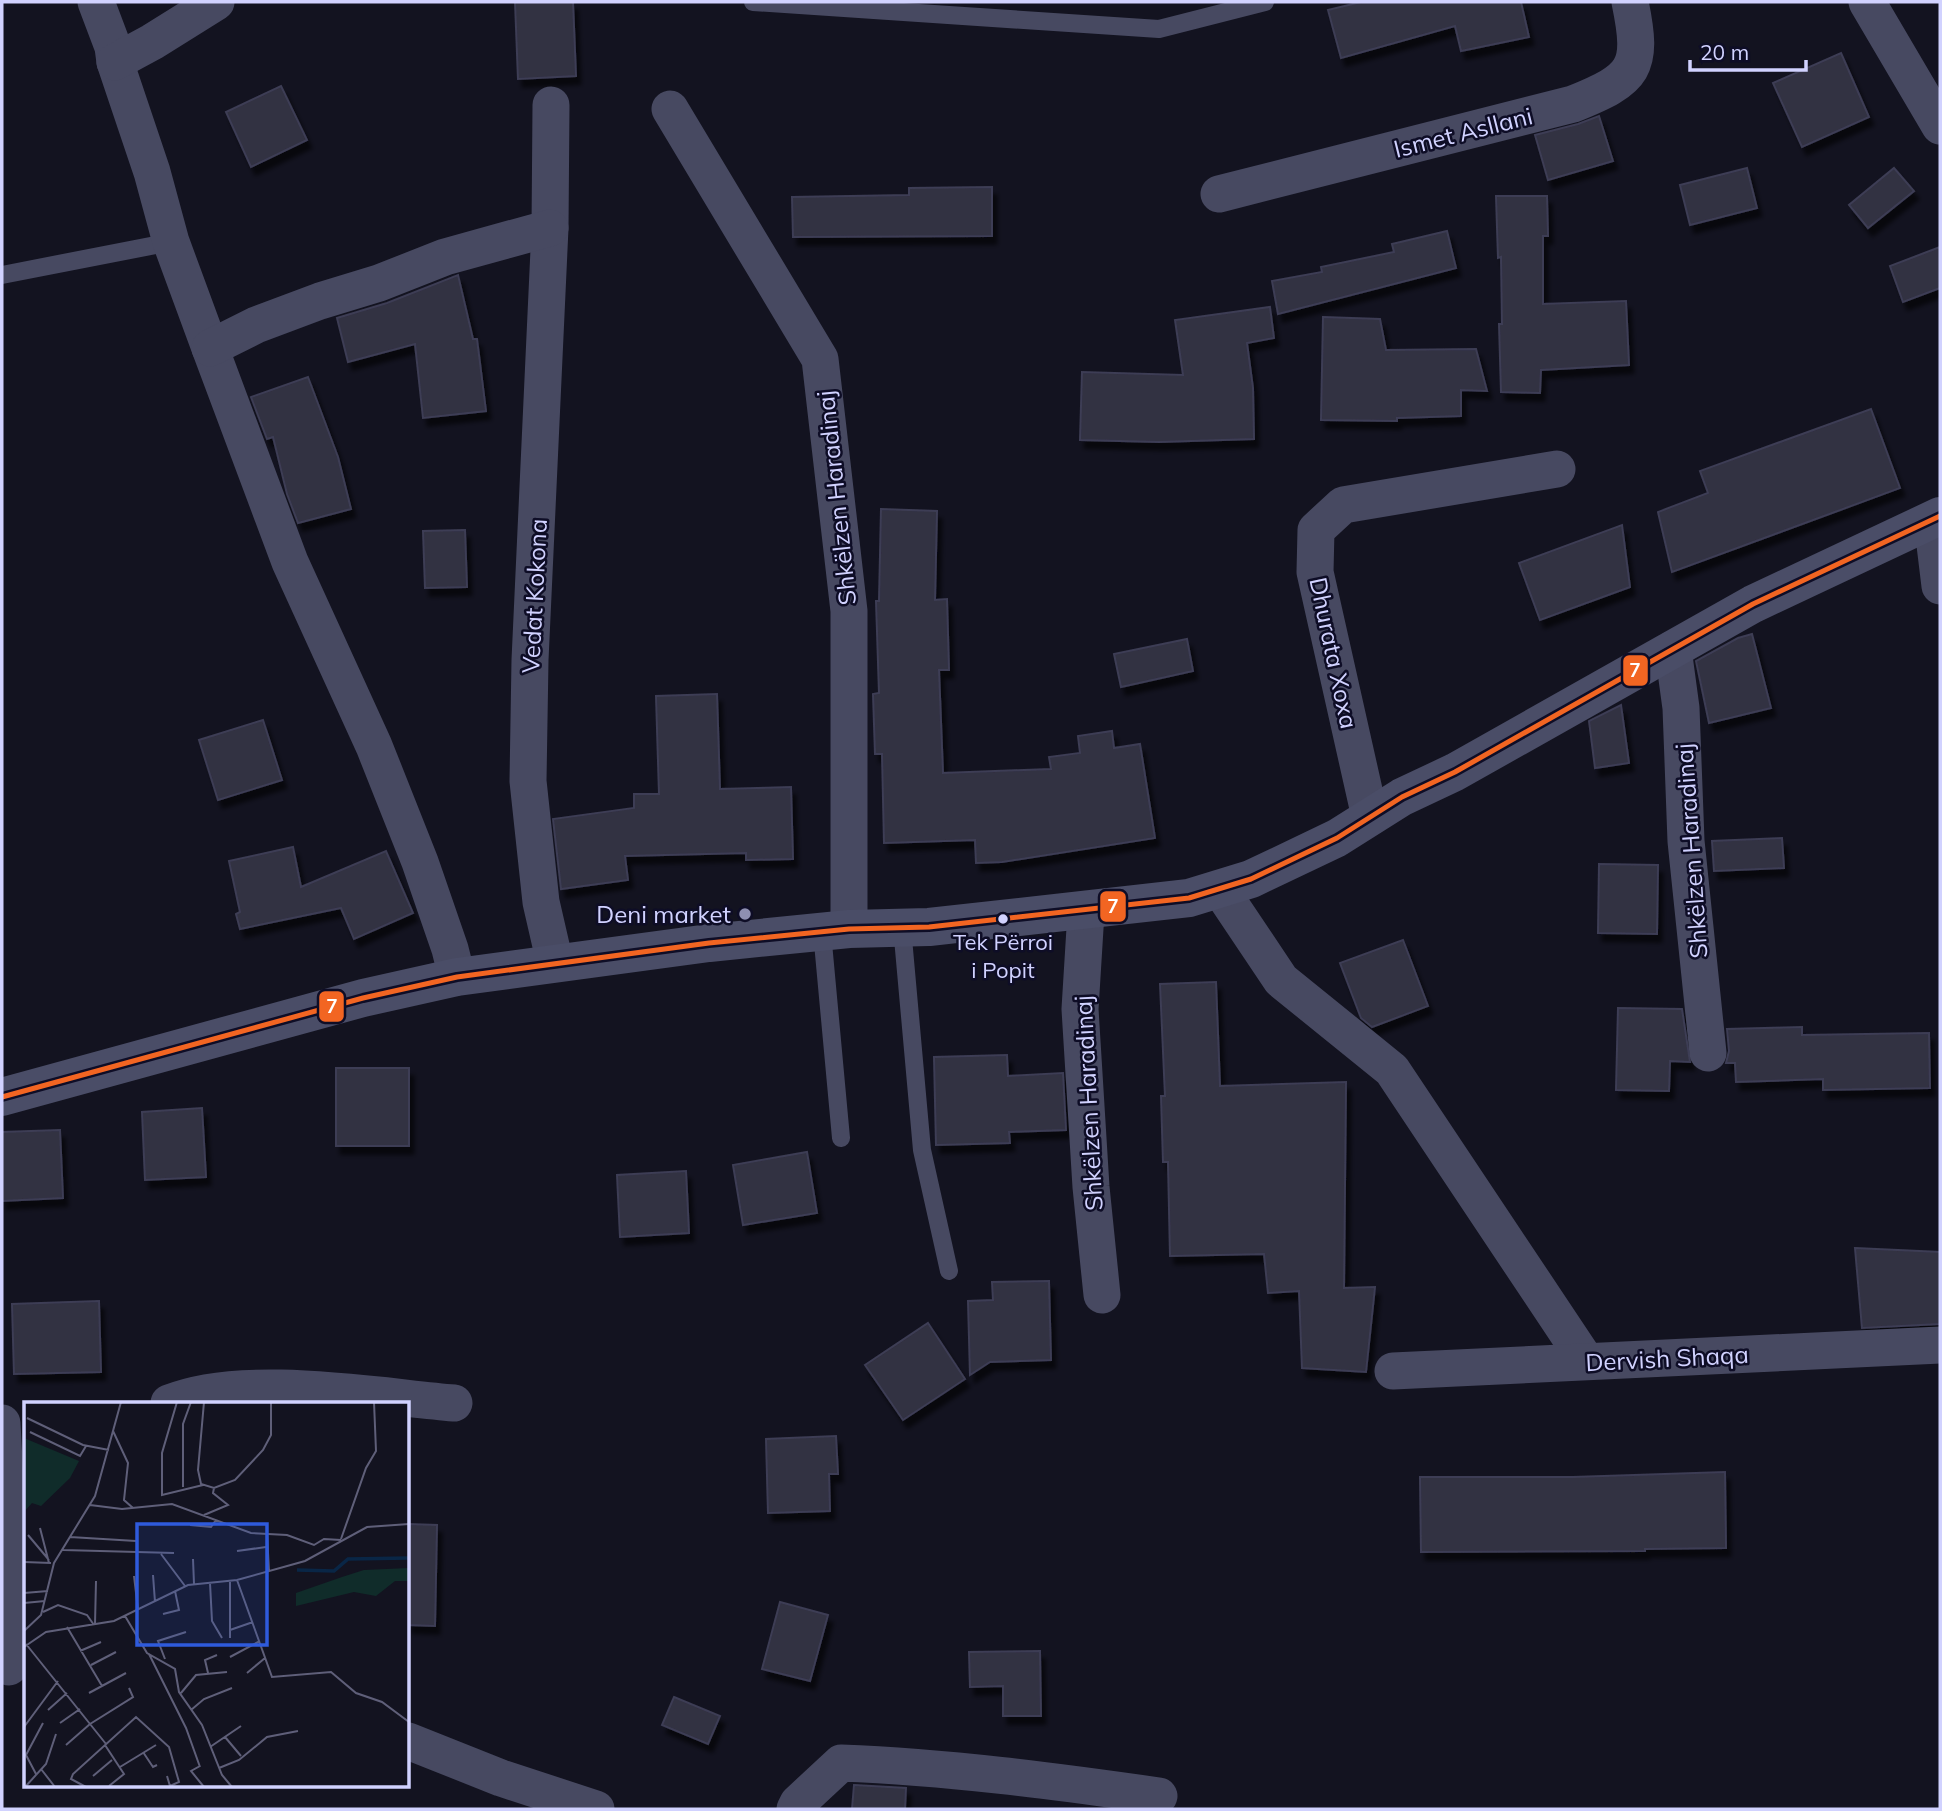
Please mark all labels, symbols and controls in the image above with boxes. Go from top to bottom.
scale bar [1690,28,1806,72]
text: 20 m [1700,39,1749,65]
street label: Ismet Asllani [1391,100,1535,164]
street label: Shkëlzen Haradinaj [810,389,862,607]
street label: Vedat Kokona [515,518,553,674]
street label: Dhurata Xoxa [1303,575,1365,731]
line badge: 7 [1622,654,1649,687]
text: 7 [1629,658,1641,682]
street label: Shkëlzen Haradinaj [1669,742,1713,960]
line badge: 7 [1099,890,1127,923]
text: 7 [1107,894,1119,918]
place label: Deni market [596,899,731,929]
marker: Deni market [737,906,753,922]
marker: Tek Përroi i Popit [996,912,1010,926]
place label: Tek Përroi i Popit [953,928,1053,984]
line badge: 7 [318,990,345,1023]
text: 7 [326,994,338,1018]
street label: Shkëlzen Haradinaj [1067,995,1109,1211]
street label: Dervish Shaqa [1585,1339,1749,1377]
inset map [24,1402,410,1786]

